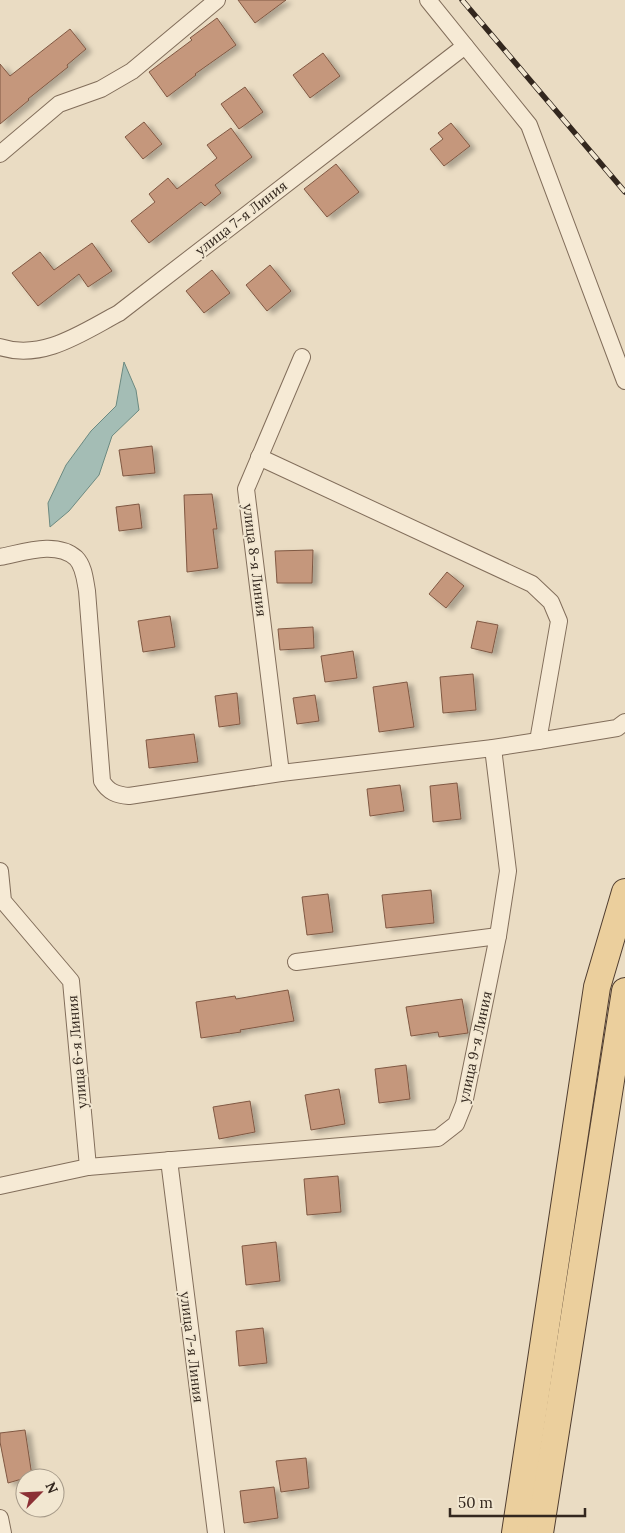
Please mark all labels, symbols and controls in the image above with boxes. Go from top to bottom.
street label: улица 7-я Линия [191,176,291,260]
street label: улица 8-я Линия [239,503,271,617]
street label: улица 9-я Линия [454,989,496,1105]
street label: улица 6-я Линия [63,995,91,1109]
street label: улица 7-я Линия [176,1290,208,1404]
north arrow [15,1468,65,1518]
text: N [41,1479,62,1496]
scale bar [450,1486,585,1518]
text: 50 m [458,1493,493,1512]

